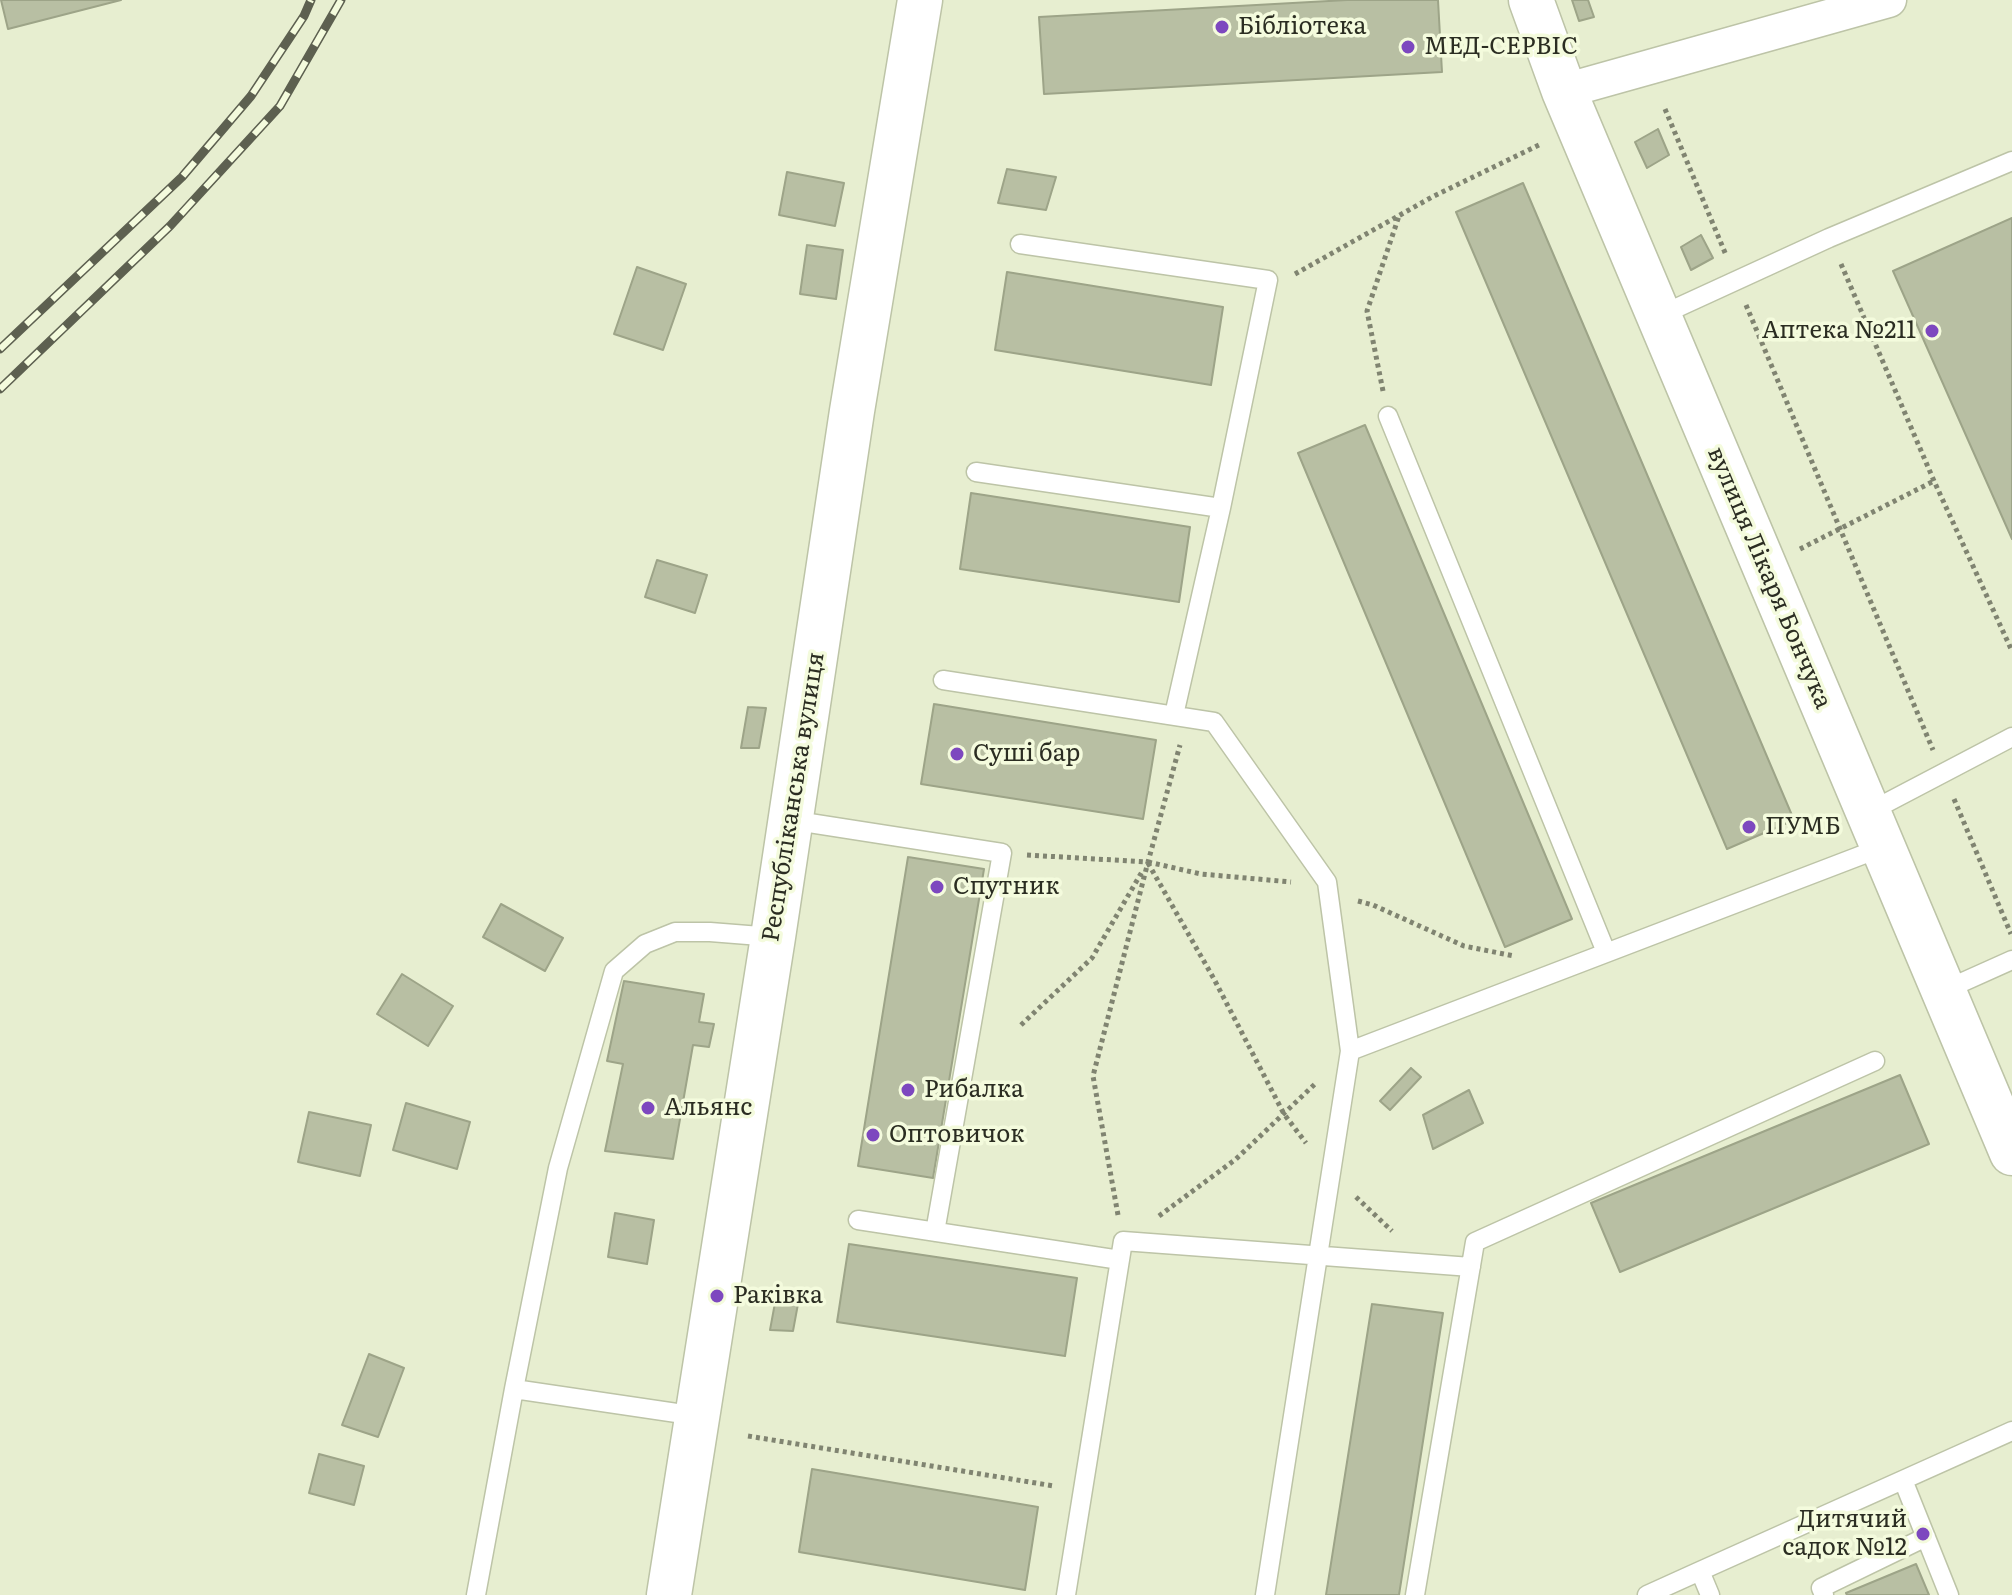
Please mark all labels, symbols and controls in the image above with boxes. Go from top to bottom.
place label: Бібліотека [1238,13,1366,41]
marker: Бібліотека [1213,18,1231,36]
place label: МЕД-СЕРВІС [1424,33,1578,61]
marker: МЕД-СЕРВІС [1399,38,1417,56]
place label: Аптека №211 [1762,317,1916,345]
marker: Аптека №211 [1923,322,1941,340]
street label: вулиця Лікаря Бончука [1701,443,1837,713]
street label: Республіканська вулиця [757,650,831,944]
place label: Суші бар [973,740,1080,768]
marker: Суші бар [948,745,966,763]
place label: ПУМБ [1765,813,1840,841]
marker: ПУМБ [1740,818,1758,836]
place label: Спутник [953,873,1059,901]
marker: Спутник [928,878,946,896]
place label: Рибалка [924,1076,1024,1104]
marker: Рибалка [899,1081,917,1099]
place label: Альянс [664,1094,752,1122]
marker: Альянс [639,1099,657,1117]
place label: Оптовичок [889,1121,1025,1149]
marker: Оптовичок [864,1126,882,1144]
place label: Раківка [733,1282,823,1310]
marker: Раківка [708,1287,726,1305]
place label: Дитячий садок №12 [1782,1506,1907,1562]
marker: Дитячий садок №12 [1914,1525,1932,1543]

